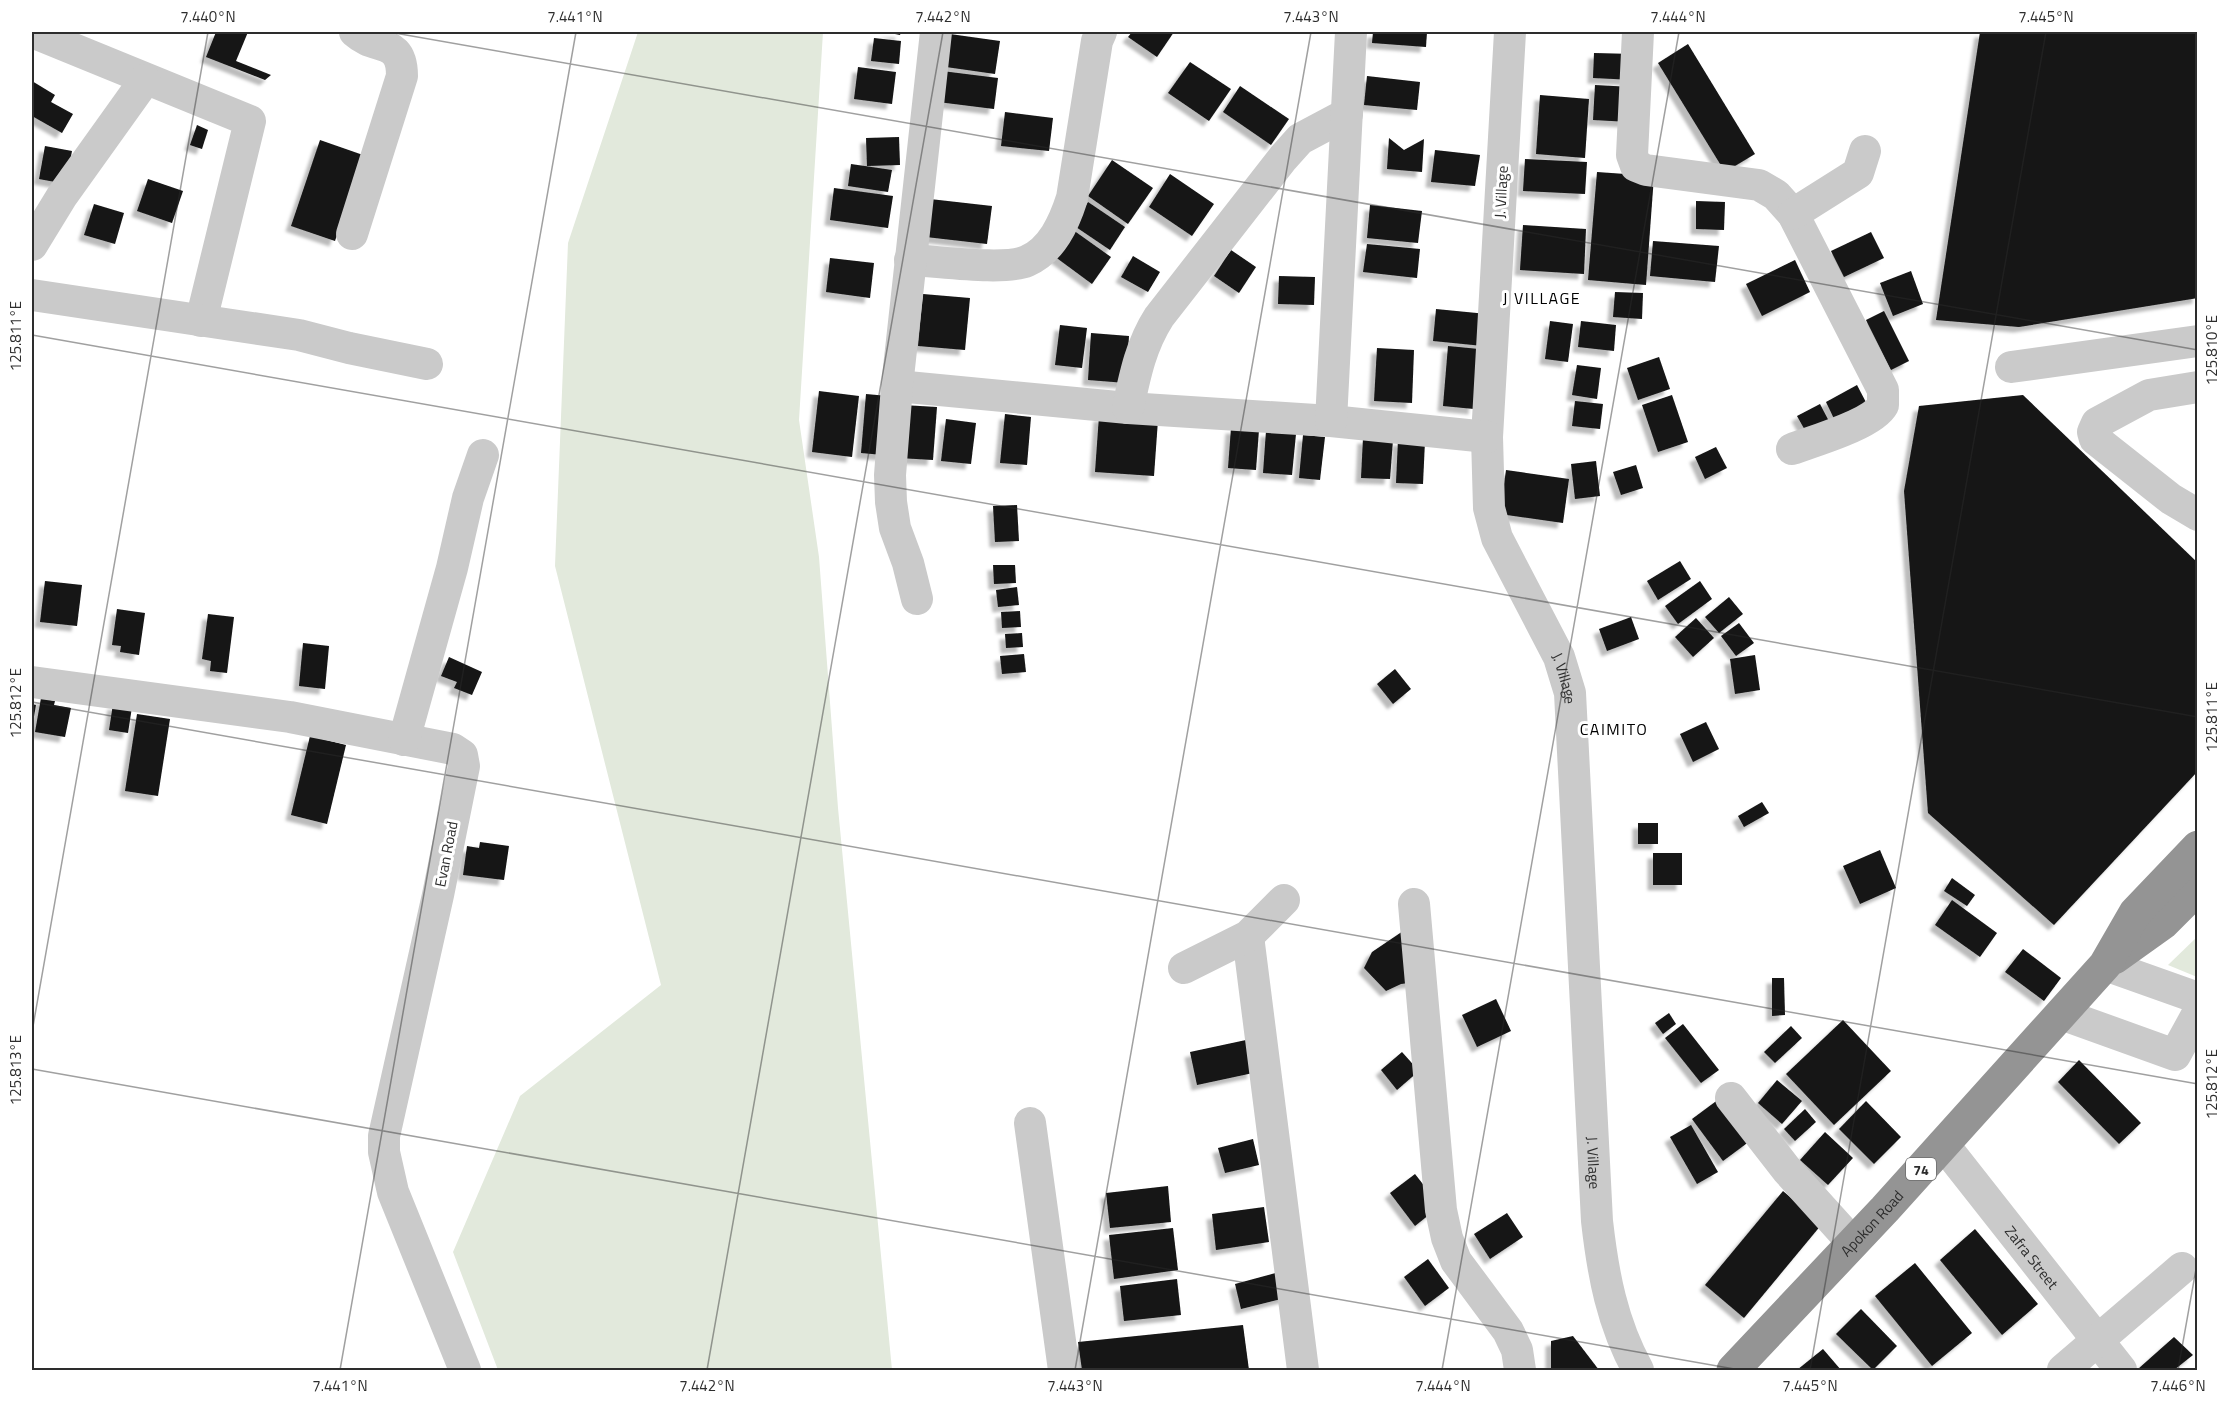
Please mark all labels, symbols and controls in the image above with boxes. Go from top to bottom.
text: 7.440°N [180,5,236,28]
text: 7.441°N [547,5,603,28]
text: 7.442°N [915,5,971,28]
text: 7.443°N [1283,5,1339,28]
text: 7.444°N [1650,5,1706,28]
text: 7.445°N [2018,5,2074,28]
street label: J. Village [1488,165,1514,219]
district label: J VILLAGE [1503,286,1581,310]
text: 125.811°E [4,301,27,371]
text: 125.810°E [2200,315,2223,385]
street label: J. Village [1547,648,1582,704]
text: 125.812°E [4,668,27,738]
text: 125.811°E [2200,682,2223,752]
district label: CAIMITO [1580,717,1648,741]
street label: Evan Road [428,819,464,889]
text: 125.813°E [4,1035,27,1105]
text: 125.812°E [2200,1049,2223,1119]
street label: J. Village [1581,1136,1607,1190]
road number: 74 [1906,1158,1936,1180]
street label: Apokon Road [1835,1185,1909,1261]
street label: Zafra Street [2000,1220,2065,1294]
text: 7.441°N [312,1374,368,1397]
text: 7.442°N [679,1374,735,1397]
text: 7.443°N [1047,1374,1103,1397]
text: 7.444°N [1415,1374,1471,1397]
text: 7.445°N [1782,1374,1838,1397]
text: 7.446°N [2150,1374,2206,1397]

